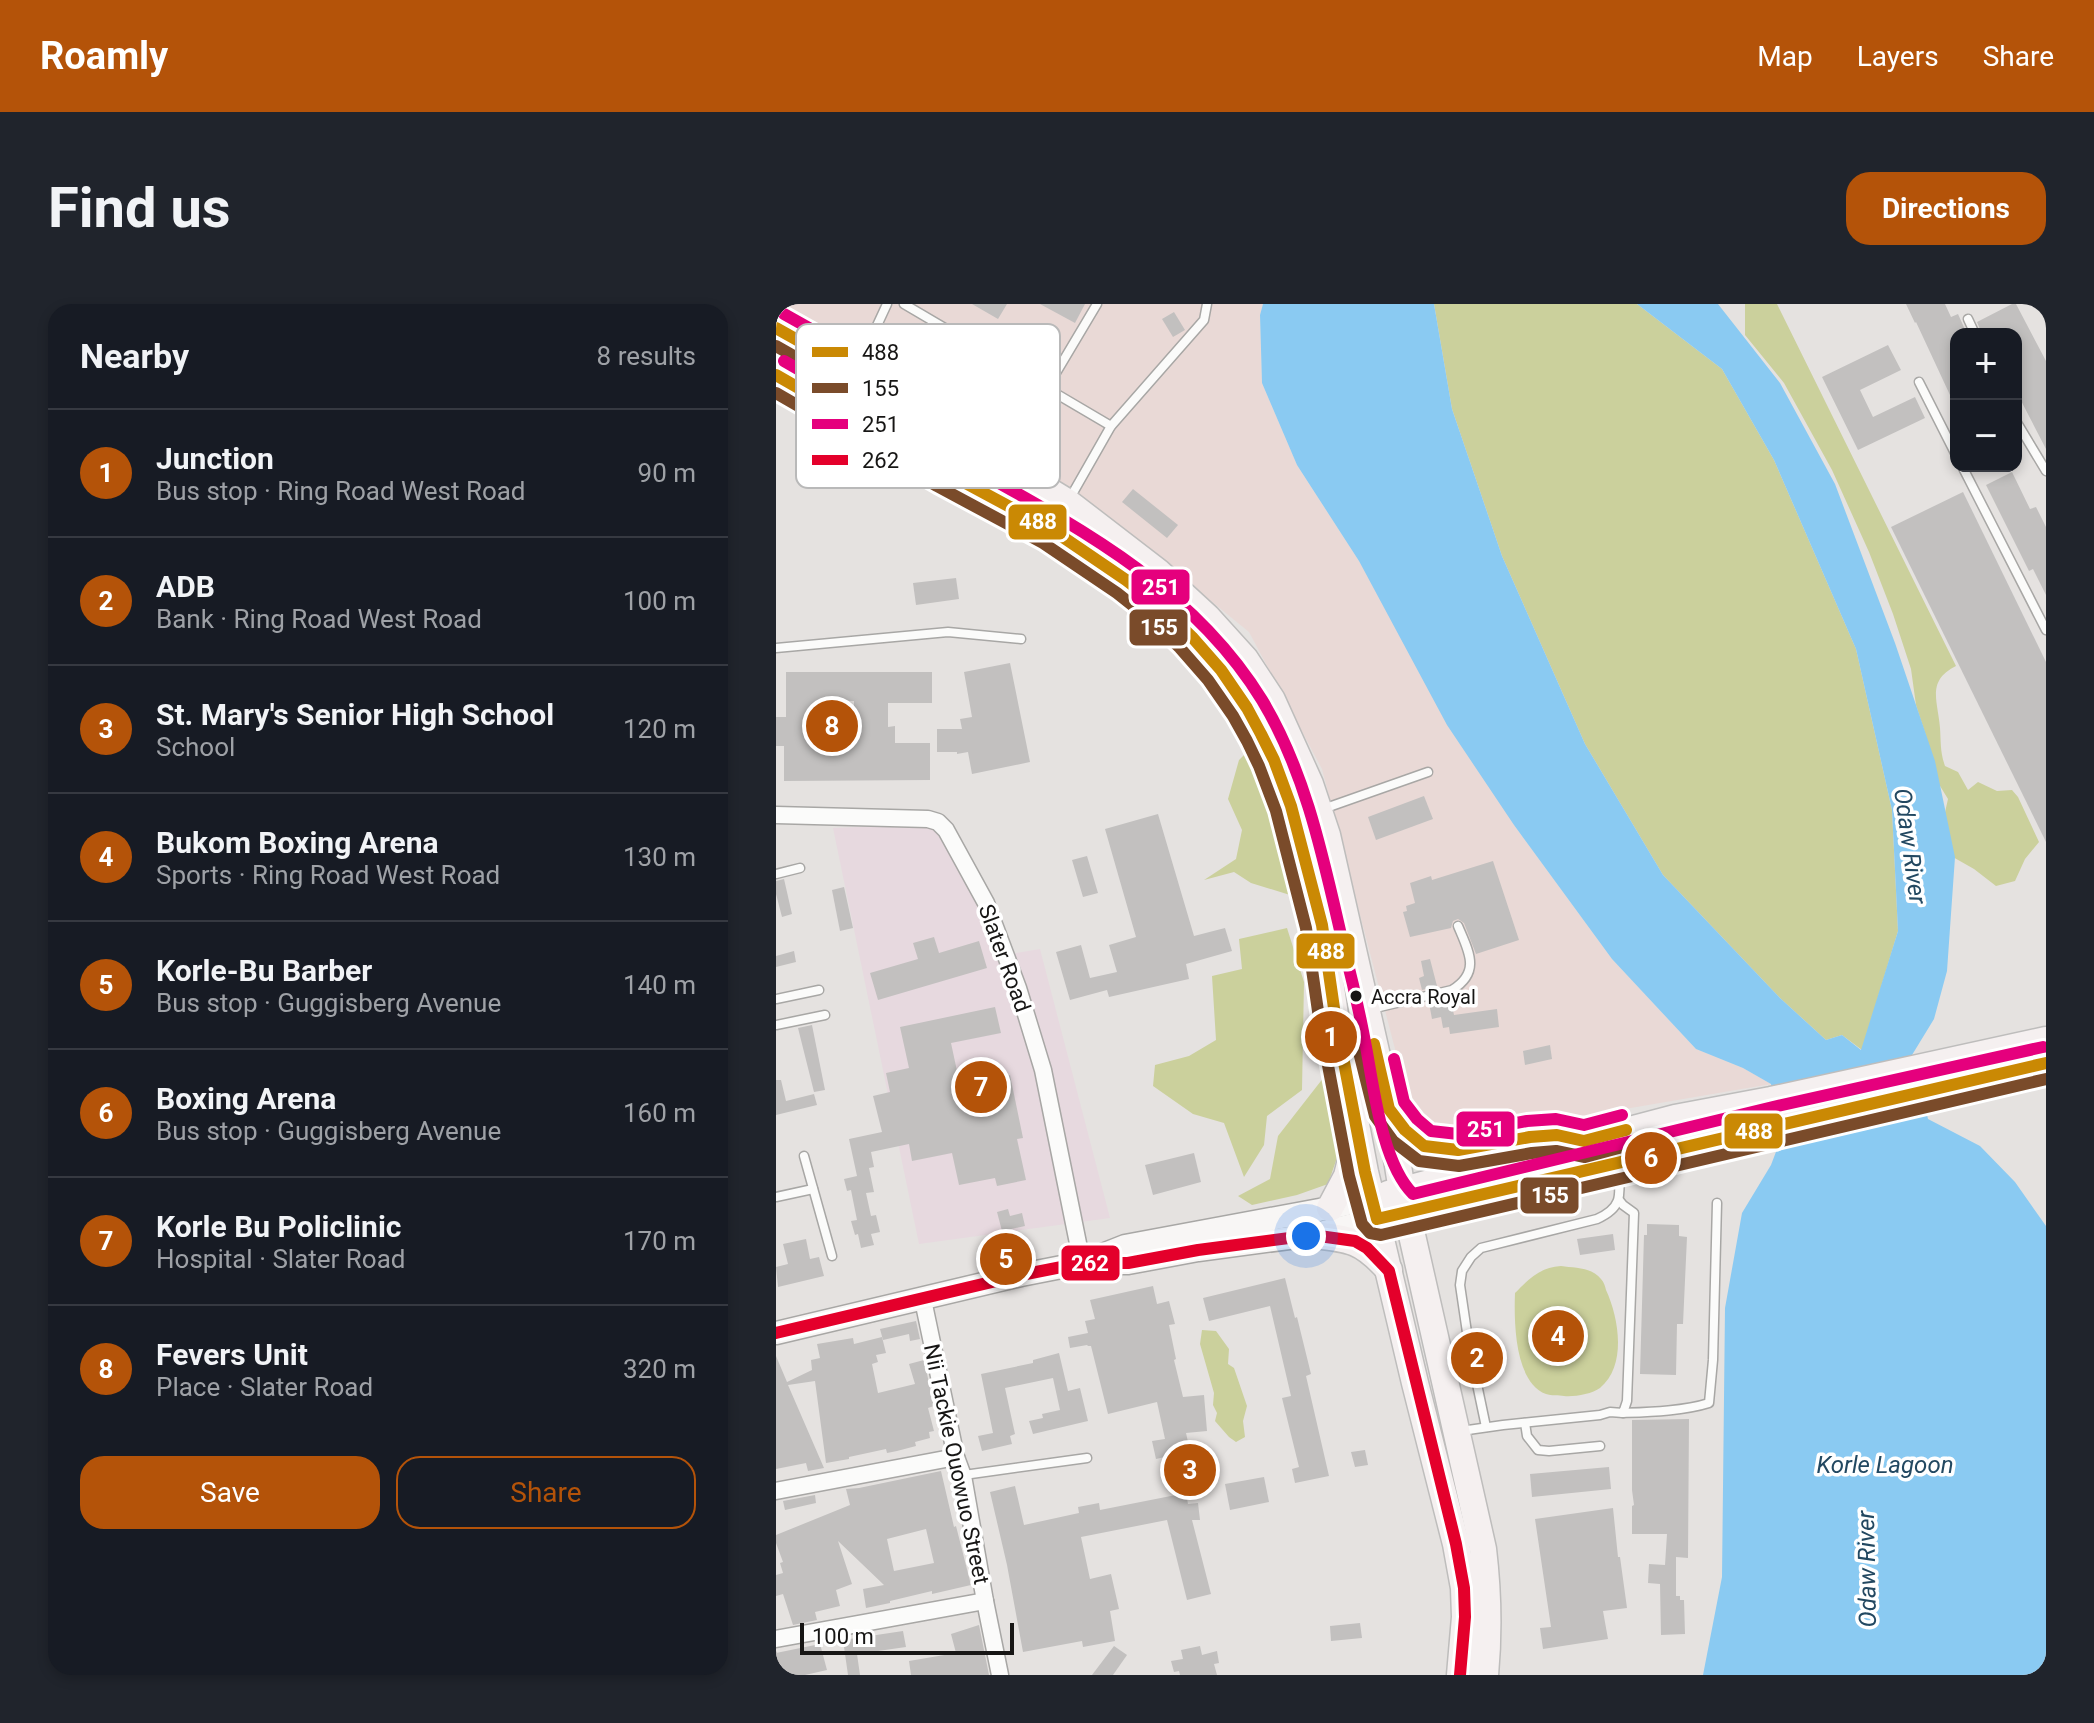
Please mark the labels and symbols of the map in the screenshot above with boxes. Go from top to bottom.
legend [796,324,1060,488]
text: 488 [862,340,899,365]
text: 155 [862,376,899,401]
text: 251 [862,412,899,437]
text: 262 [862,448,899,473]
line badge: 488 [1007,503,1068,541]
text: 488 [1019,509,1057,534]
line badge: 251 [1130,568,1191,606]
text: 251 [1142,575,1180,600]
line badge: 155 [1128,608,1189,647]
text: 155 [1140,615,1178,640]
pin: 8 [806,696,858,756]
water label: Odaw River [1888,786,1932,907]
street label: Slater Road [974,901,1036,1015]
line badge: 488 [1295,932,1356,970]
text: 488 [1307,939,1345,964]
place label: Accra Royal [1371,985,1476,1009]
marker: Accra Royal [1348,988,1364,1004]
pin: 1 [1305,1007,1357,1067]
pin: 7 [955,1057,1007,1117]
line badge: 251 [1455,1110,1516,1148]
line badge: 488 [1723,1112,1784,1150]
text: 251 [1467,1117,1505,1142]
text: 488 [1735,1119,1773,1144]
pin: 6 [1625,1128,1677,1188]
line badge: 155 [1519,1176,1580,1215]
text: 155 [1531,1183,1569,1208]
your location [1286,1216,1326,1256]
pin: 5 [980,1229,1032,1289]
line badge: 262 [1060,1244,1121,1282]
text: 262 [1071,1251,1109,1276]
pin: 4 [1532,1306,1584,1366]
pin: 2 [1451,1328,1503,1388]
street label: Nii Tackie Ouowuo Street [919,1342,994,1587]
pin: 3 [1164,1440,1216,1500]
water label: Korle Lagoon [1816,1451,1954,1479]
water label: Odaw River [1852,1509,1882,1628]
scale bar [800,1619,1014,1655]

